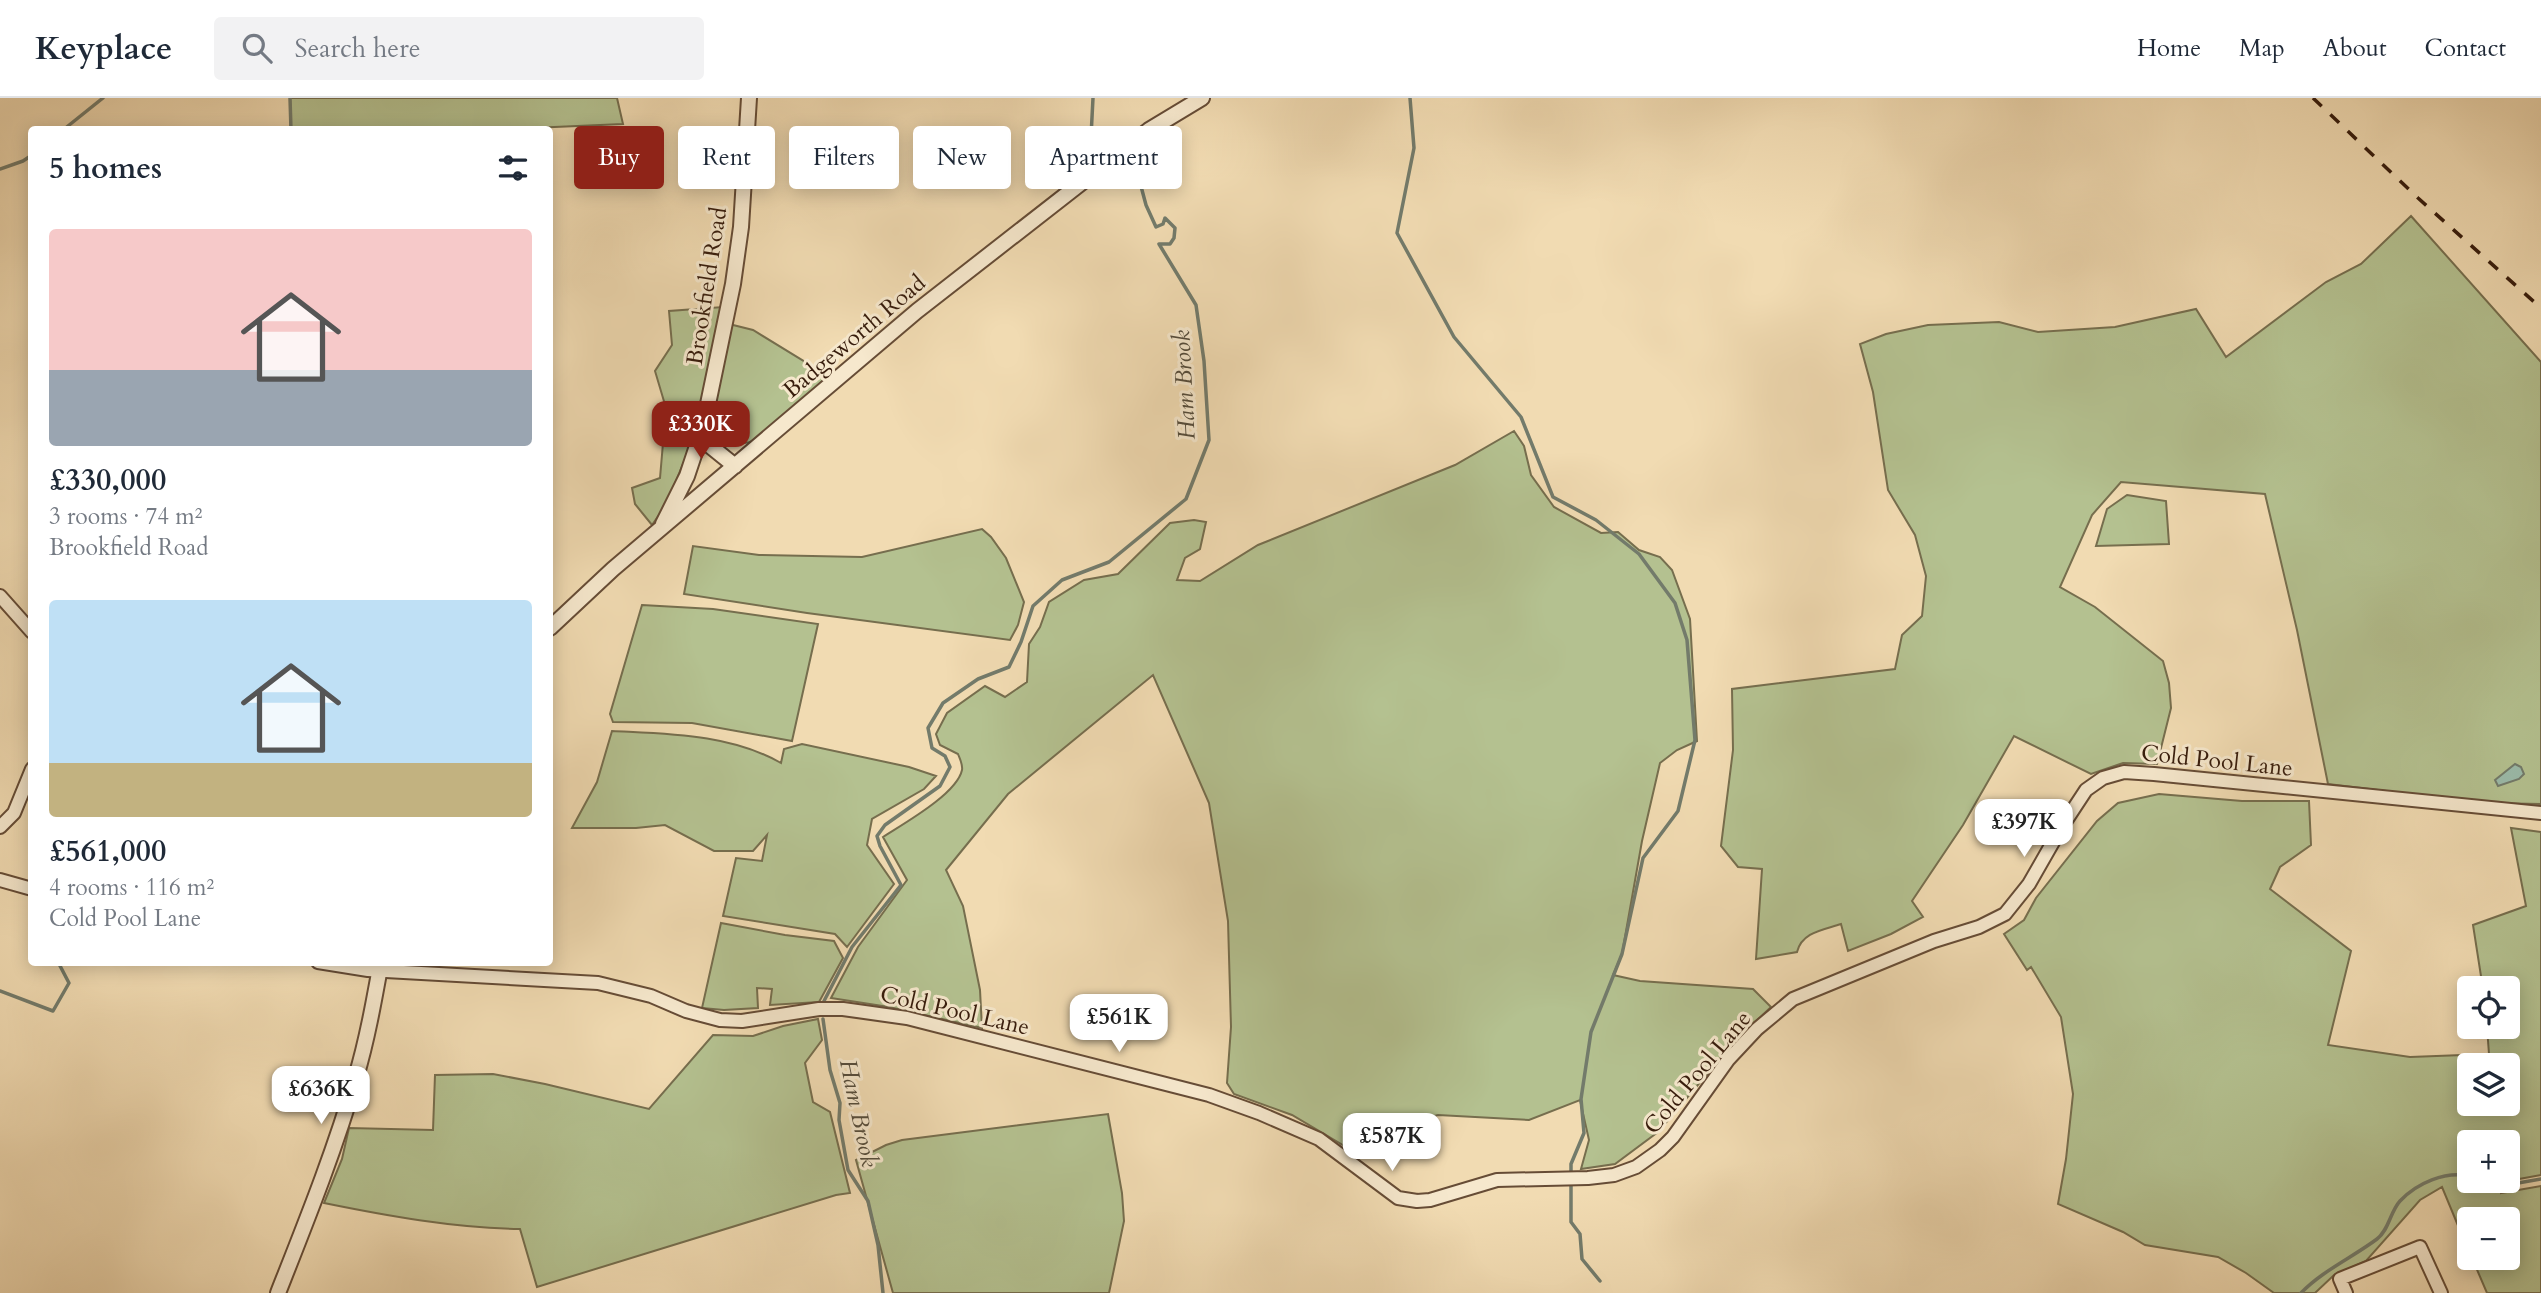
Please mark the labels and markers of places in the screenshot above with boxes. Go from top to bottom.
pin: £330K [652,402,750,461]
pin: £397K [1975,800,2073,859]
pin: £561K [1070,995,1168,1054]
pin: £636K [272,1066,370,1126]
pin: £587K [1343,1114,1441,1173]

